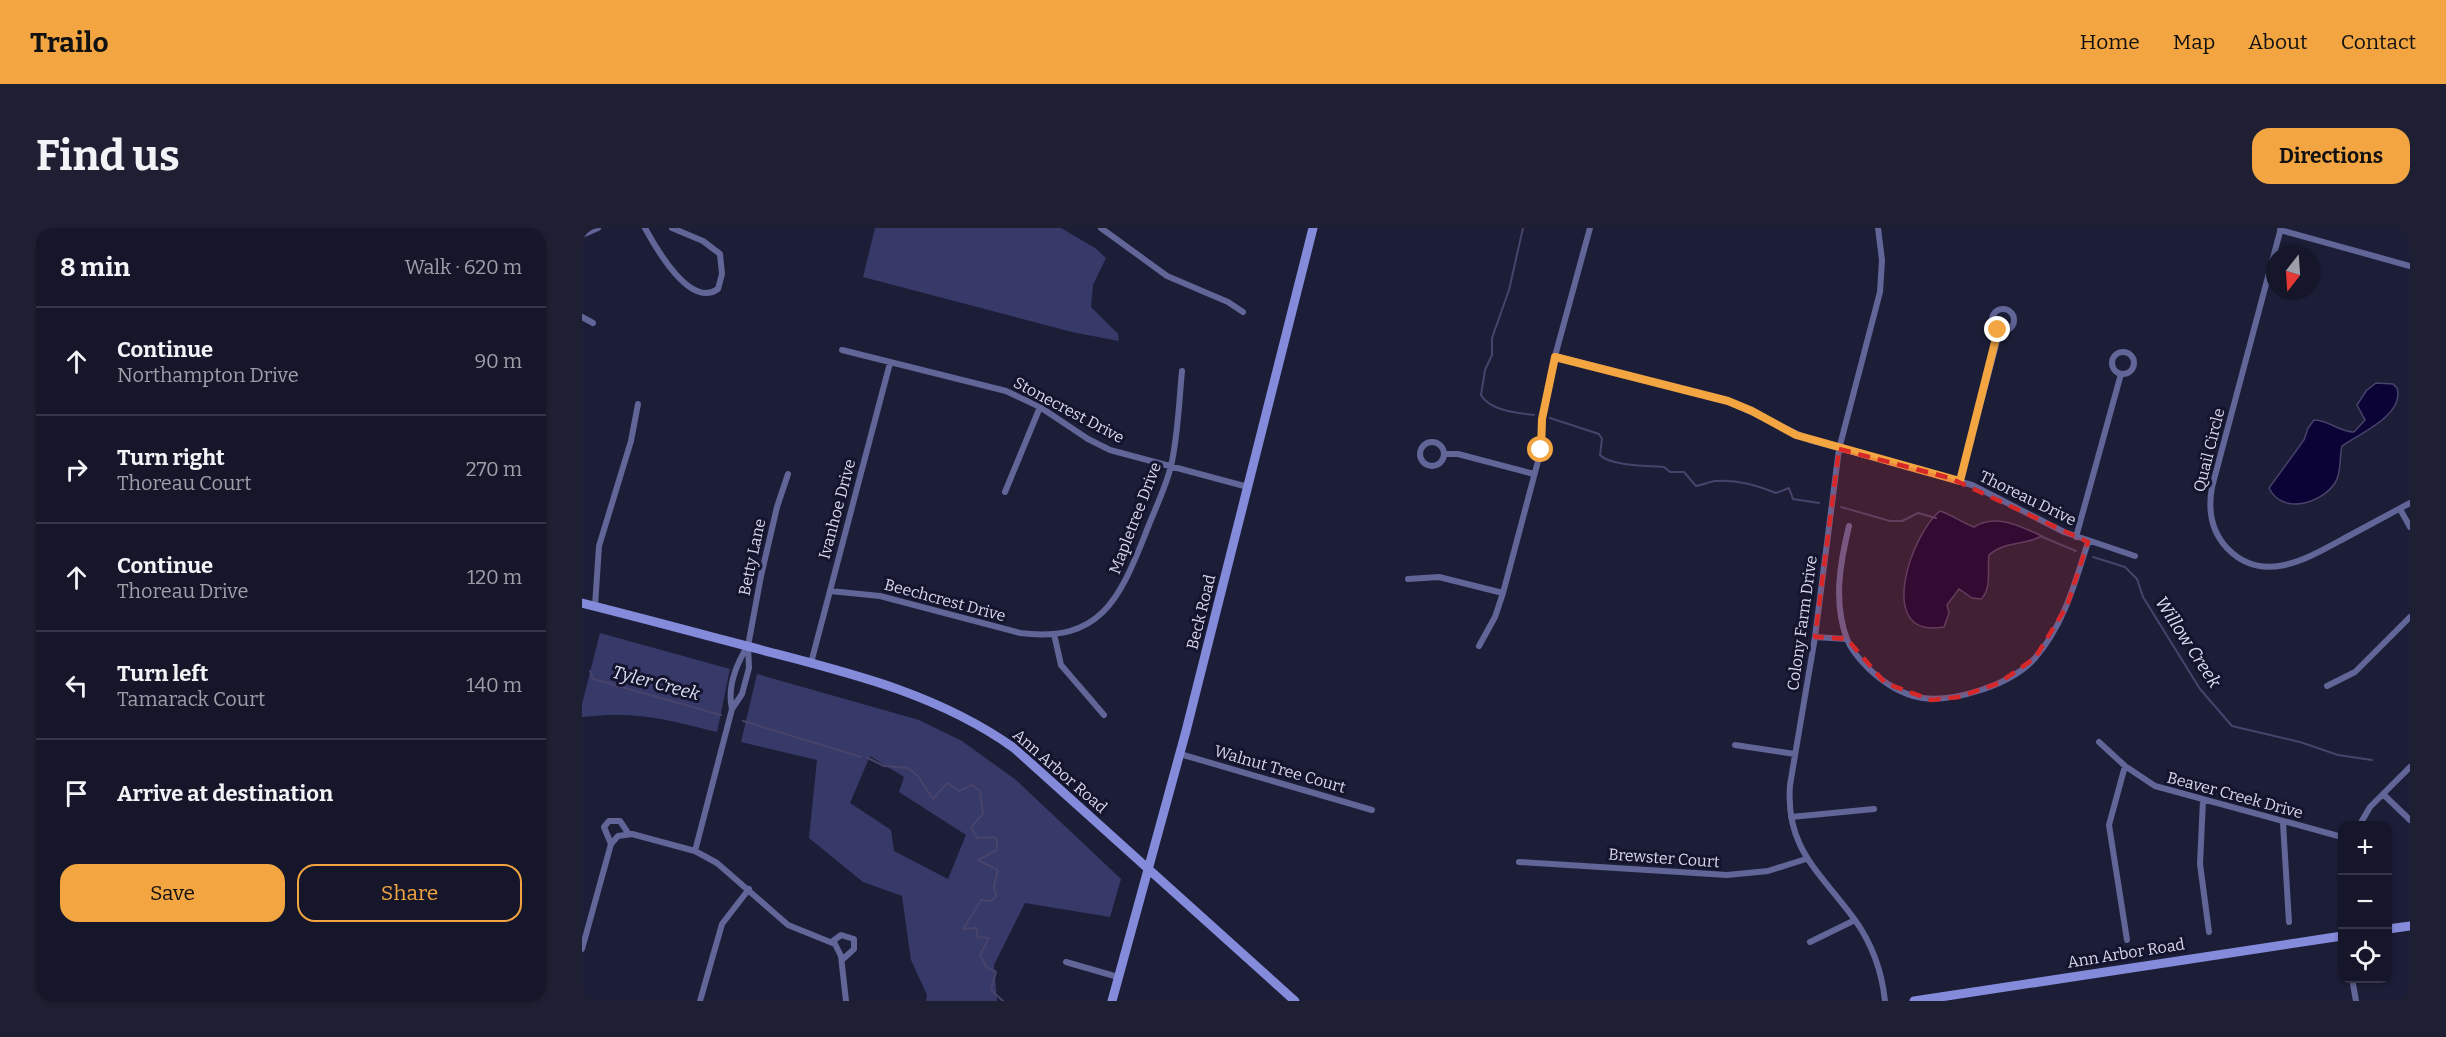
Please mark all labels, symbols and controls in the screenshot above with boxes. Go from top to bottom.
text: Trailo [30,26,109,59]
text: Home [2080,29,2140,55]
text: Map [2173,29,2215,55]
text: About [2248,29,2308,55]
text: Contact [2341,29,2416,55]
button: Directions [2252,128,2410,184]
text: Find us [36,131,180,181]
north arrow [2266,246,2320,300]
text: 8 min [60,252,130,283]
text: Walk · 620 m [405,255,522,279]
route end [1984,316,2010,342]
text: Continue [117,336,213,363]
icon: ahead [60,345,93,378]
text: 90 m [474,349,522,373]
text: Northampton Drive [117,363,299,387]
street label: Stonecrest Drive [1010,373,1128,447]
street label: Quail Circle [2189,406,2229,494]
route start [1527,436,1553,462]
text: Turn right [117,444,225,471]
icon: right [60,453,93,486]
text: 270 m [466,457,522,481]
street label: Ivanhoe Drive [815,457,859,561]
street label: Mapletree Drive [1105,459,1165,577]
street label: Thoreau Drive [1977,466,2079,530]
text: Thoreau Court [117,471,251,495]
street label: Betty Lane [735,517,769,597]
text: Continue [117,552,213,579]
street label: Colony Farm Drive [1783,554,1821,692]
icon: ahead [60,561,93,594]
text: 120 m [467,565,522,589]
street label: Beck Road [1183,572,1220,652]
street label: Beechcrest Drive [882,575,1008,625]
text: Thoreau Drive [117,579,248,603]
water label: Willow Creek [2150,592,2226,692]
text: Turn left [117,660,209,687]
water label: Tyler Creek [610,661,702,705]
icon: left [60,669,93,702]
text: 140 m [466,673,522,697]
text: Tamarack Court [117,687,265,711]
street label: Ann Arbor Road [1009,725,1111,817]
street label: Walnut Tree Court [1212,741,1348,797]
street label: Beaver Creek Drive [2165,768,2305,822]
icon: arrive [60,777,93,810]
text: Arrive at destination [117,780,333,807]
map controls [2338,821,2392,983]
button: + [2338,821,2392,875]
street label: Brewster Court [1608,845,1721,871]
button: Save [60,864,285,922]
button: Share [297,864,522,922]
button: − [2338,875,2392,929]
button: locate [2338,929,2392,983]
street label: Ann Arbor Road [2066,934,2187,972]

